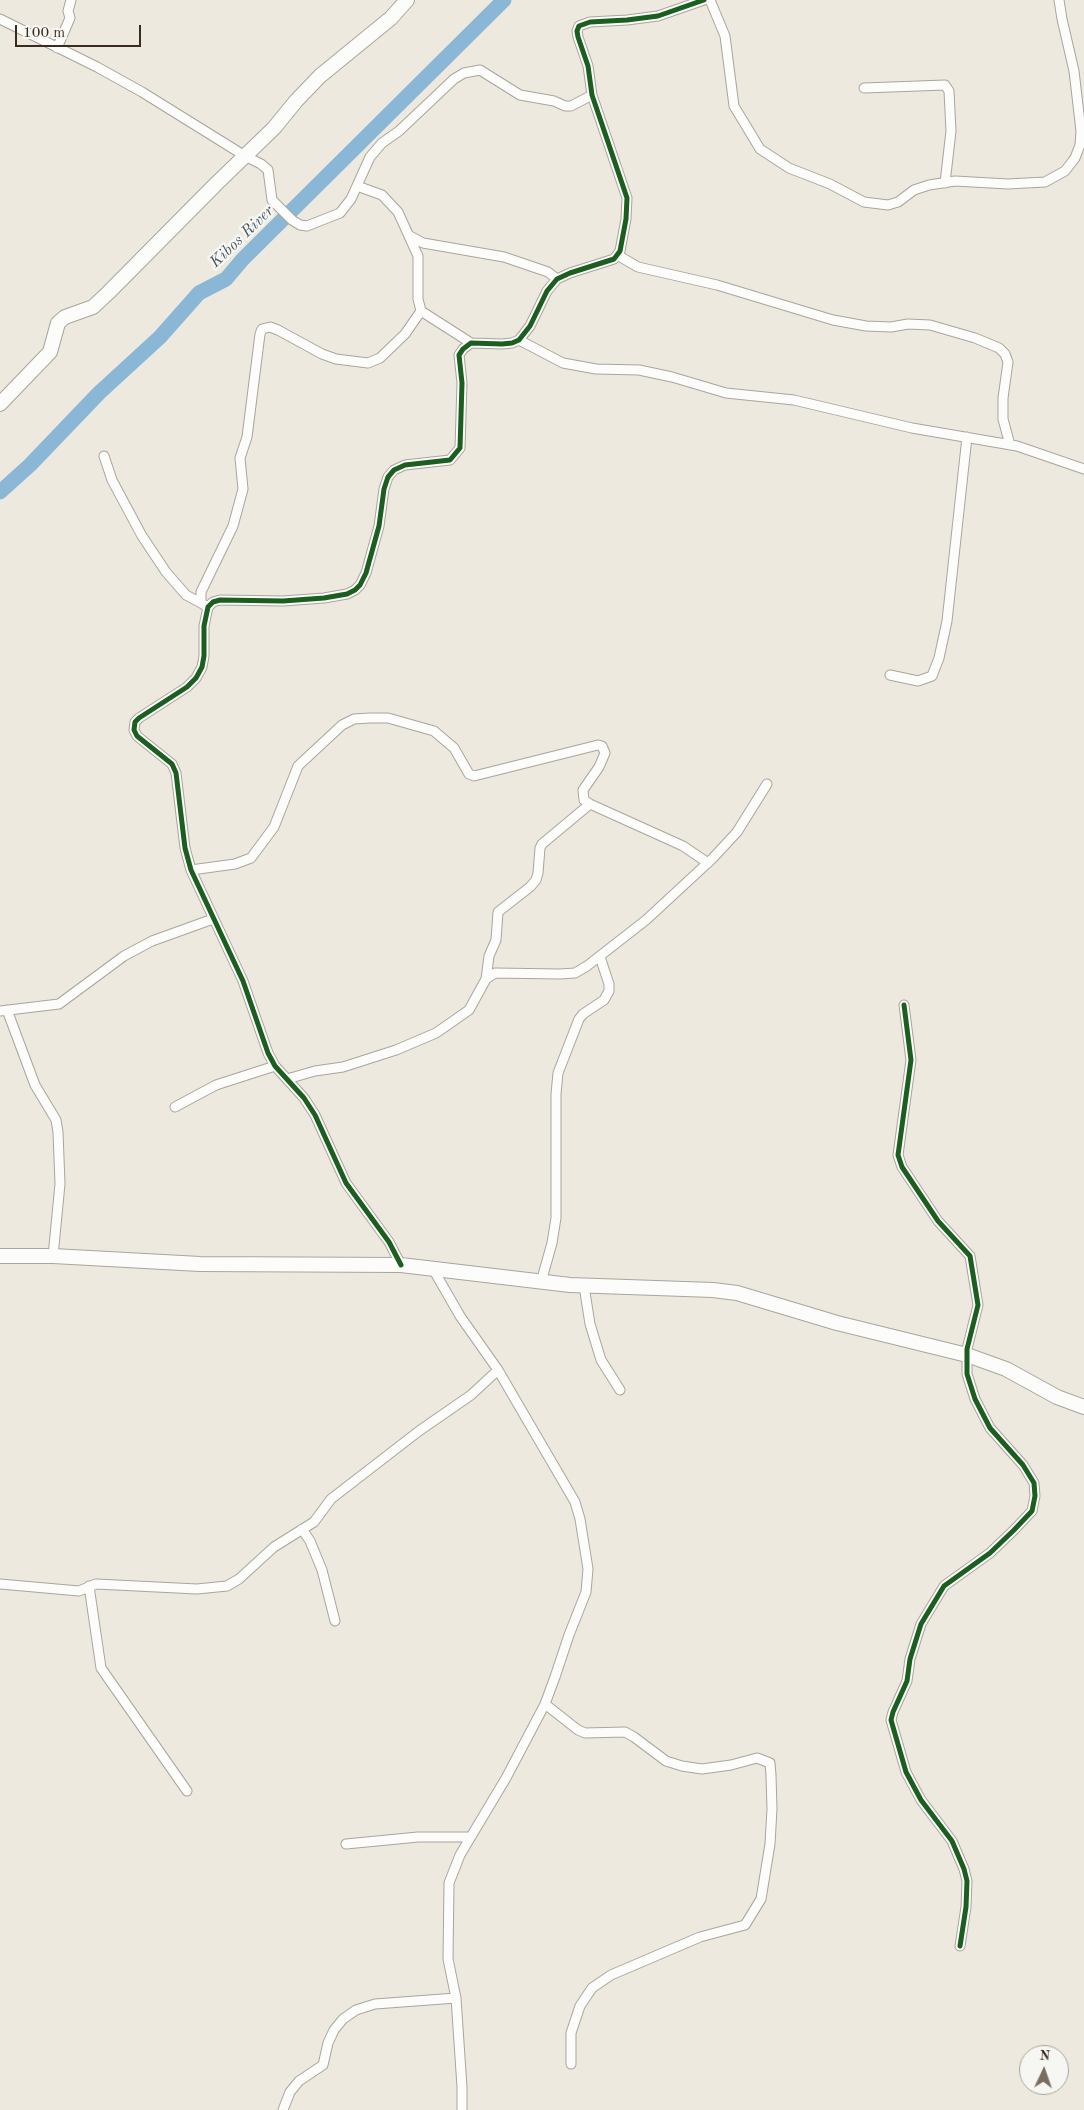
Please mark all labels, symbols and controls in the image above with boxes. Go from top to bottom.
scale bar [18,15,144,47]
text: 100 m [23,26,65,41]
water label: Kibos River [206,202,278,272]
north arrow [1019,2045,1069,2095]
text: N [1039,2049,1050,2063]

